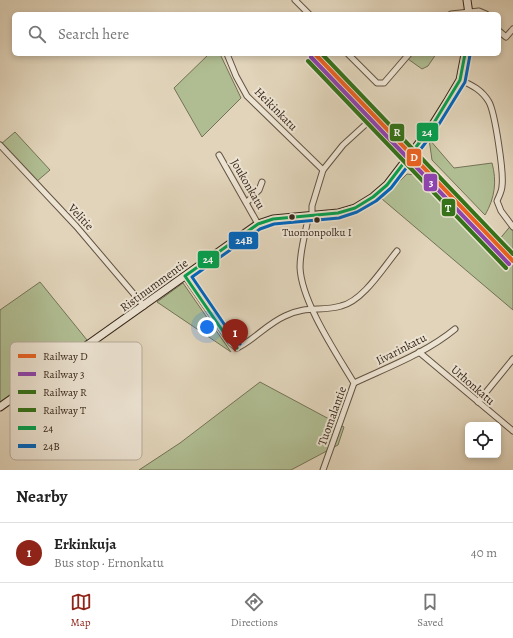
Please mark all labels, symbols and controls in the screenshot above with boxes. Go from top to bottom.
search box [12,12,501,56]
icon: search [26,23,48,45]
text: Search here [58,24,129,44]
street label: Heikinkatu [251,84,302,135]
line badge: 24 [416,122,439,142]
line badge: R [389,123,405,142]
text: R [393,125,401,140]
text: 24 [422,125,432,140]
line badge: D [406,148,422,167]
text: D [410,150,418,165]
street label: Joukonkatu [227,156,269,213]
line badge: 3 [423,173,438,192]
text: 3 [429,175,434,190]
line badge: T [441,198,456,217]
street label: Velitie [64,200,97,234]
text: T [445,201,452,216]
unlabelled marker [287,212,297,222]
marker: Tuomonpolku I [312,215,322,225]
place label: Tuomonpolku I [282,225,352,240]
line badge: 24B [228,231,259,250]
text: 24B [235,233,253,248]
line badge: 24 [197,250,220,269]
text: 24 [203,252,213,267]
street label: Ristinummentie [117,255,191,315]
your location [197,317,217,337]
pin: 1 [222,319,248,352]
street label: Iivarinkatu [373,329,429,369]
legend [10,342,142,460]
text: Railway D [43,349,88,364]
street label: Urhonkatu [448,361,499,409]
text: Railway 3 [43,367,85,382]
street label: Tuomalantie [314,384,350,448]
text: Railway R [43,385,87,400]
text: Railway T [43,403,86,418]
text: 24 [43,421,53,436]
map controls [465,422,501,458]
button: locate [465,422,501,458]
text: 24B [43,439,60,454]
text: Nearby [16,485,67,508]
text: Erkinkuja [54,534,117,554]
text: 1 [27,544,31,561]
text: 40 m [471,544,497,561]
text: Bus stop · Ernonkatu [54,554,164,571]
tab: Map [70,591,92,630]
tab: Directions [231,591,278,630]
tab: Saved [417,591,443,630]

